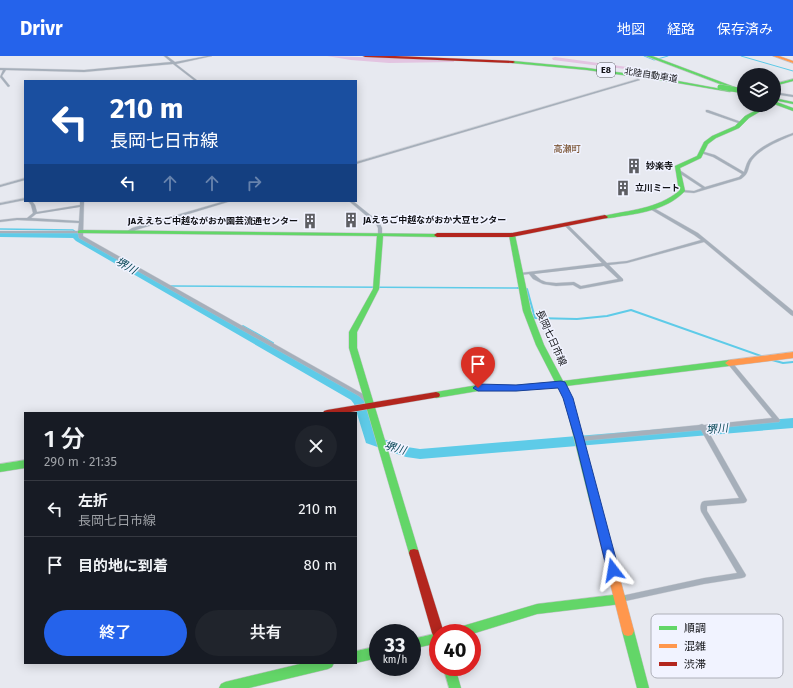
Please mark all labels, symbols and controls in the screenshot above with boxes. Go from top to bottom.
text: Drivr [20,17,63,40]
text: 地図 [617,21,645,38]
text: 経路 [667,21,695,38]
text: 保存済み [717,21,773,38]
road number: E8 [597,63,615,77]
street label: 北陸自動車道 [624,66,678,84]
map controls [737,68,781,112]
button: layers [737,68,781,112]
text: 210 m [110,92,184,125]
icon: left [44,96,96,148]
text: 長岡七日市線 [110,130,218,152]
district label: 高瀬町 [553,144,581,154]
building icon: 妙楽寺 [625,157,643,175]
place label: 妙楽寺 [646,161,673,171]
icon: left [117,172,139,194]
icon: ahead [159,172,181,194]
icon: ahead [201,172,223,194]
icon: right [243,172,265,194]
building icon: 立川ミート [614,179,632,197]
place label: 立川ミート [635,183,680,193]
building icon: JAえちご中越ながおか大豆センター [342,211,360,229]
building icon: JAええちご中越ながおか園芸流通センター [301,212,319,230]
place label: JAえちご中越ながおか大豆センター [362,214,506,225]
place label: JAええちご中越ながおか園芸流通センター [127,215,298,226]
water label: 堺川 [113,255,140,278]
street label: 長岡七日市線 [533,308,569,368]
pin [461,347,495,388]
icon: arrive [467,353,489,375]
water label: 堺川 [705,421,730,436]
text: 1 分 [44,425,85,453]
button: close [295,425,337,467]
water label: 堺川 [383,439,408,458]
text: 290 m · 21:35 [44,454,117,469]
text: 左折 [78,492,108,510]
icon: left [44,498,66,520]
text: 210 m [298,500,337,518]
text: 長岡七日市線 [78,513,156,528]
position arrow [592,549,634,591]
icon: arrive [44,554,66,576]
text: 80 m [304,556,337,574]
text: 目的地に到着 [78,557,168,575]
button: 終了 [44,610,187,656]
button: 共有 [195,610,337,656]
legend [651,614,783,678]
text: 順調 [684,622,706,635]
speed limit sign: 40 [429,624,481,676]
text: 33 [385,633,405,657]
text: 混雑 [684,640,706,653]
text: km/h [383,654,407,666]
text: 渋滞 [684,658,706,671]

